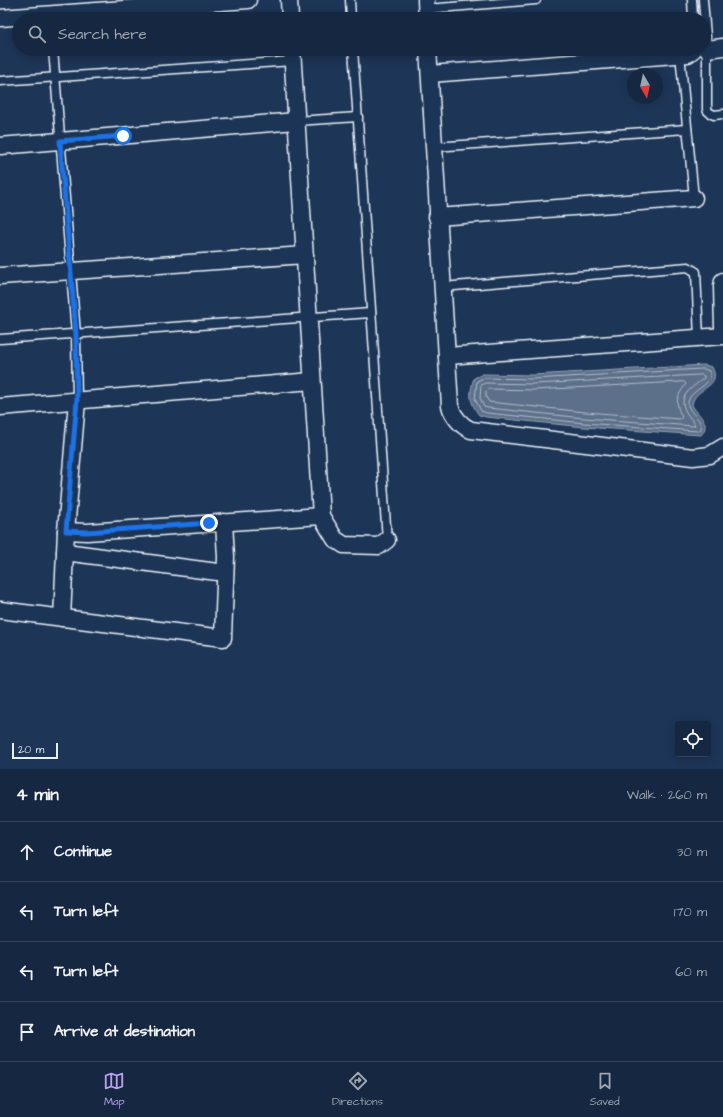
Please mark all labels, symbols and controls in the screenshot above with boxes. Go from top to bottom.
search box [12,12,711,56]
icon: search [26,23,48,45]
text: Search here [58,24,147,45]
north arrow [627,68,663,104]
route start [114,127,132,145]
route end [200,514,218,532]
map controls [675,721,711,757]
button: locate [675,721,711,757]
scale bar [12,741,58,760]
text: 20 m [18,742,44,757]
text: 4 min [16,783,59,807]
text: Walk · 260 m [627,786,707,804]
icon: ahead [16,841,38,863]
text: Continue [54,841,112,862]
text: 30 m [677,843,707,861]
icon: left [16,901,38,923]
text: Turn left [54,901,118,922]
text: 170 m [674,903,707,921]
icon: left [16,961,38,983]
text: Turn left [54,961,118,982]
text: 60 m [675,963,707,981]
icon: arrive [16,1021,38,1043]
text: Arrive at destination [54,1021,195,1042]
tab: Map [103,1070,125,1109]
tab: Directions [332,1070,383,1109]
tab: Saved [590,1070,620,1109]

